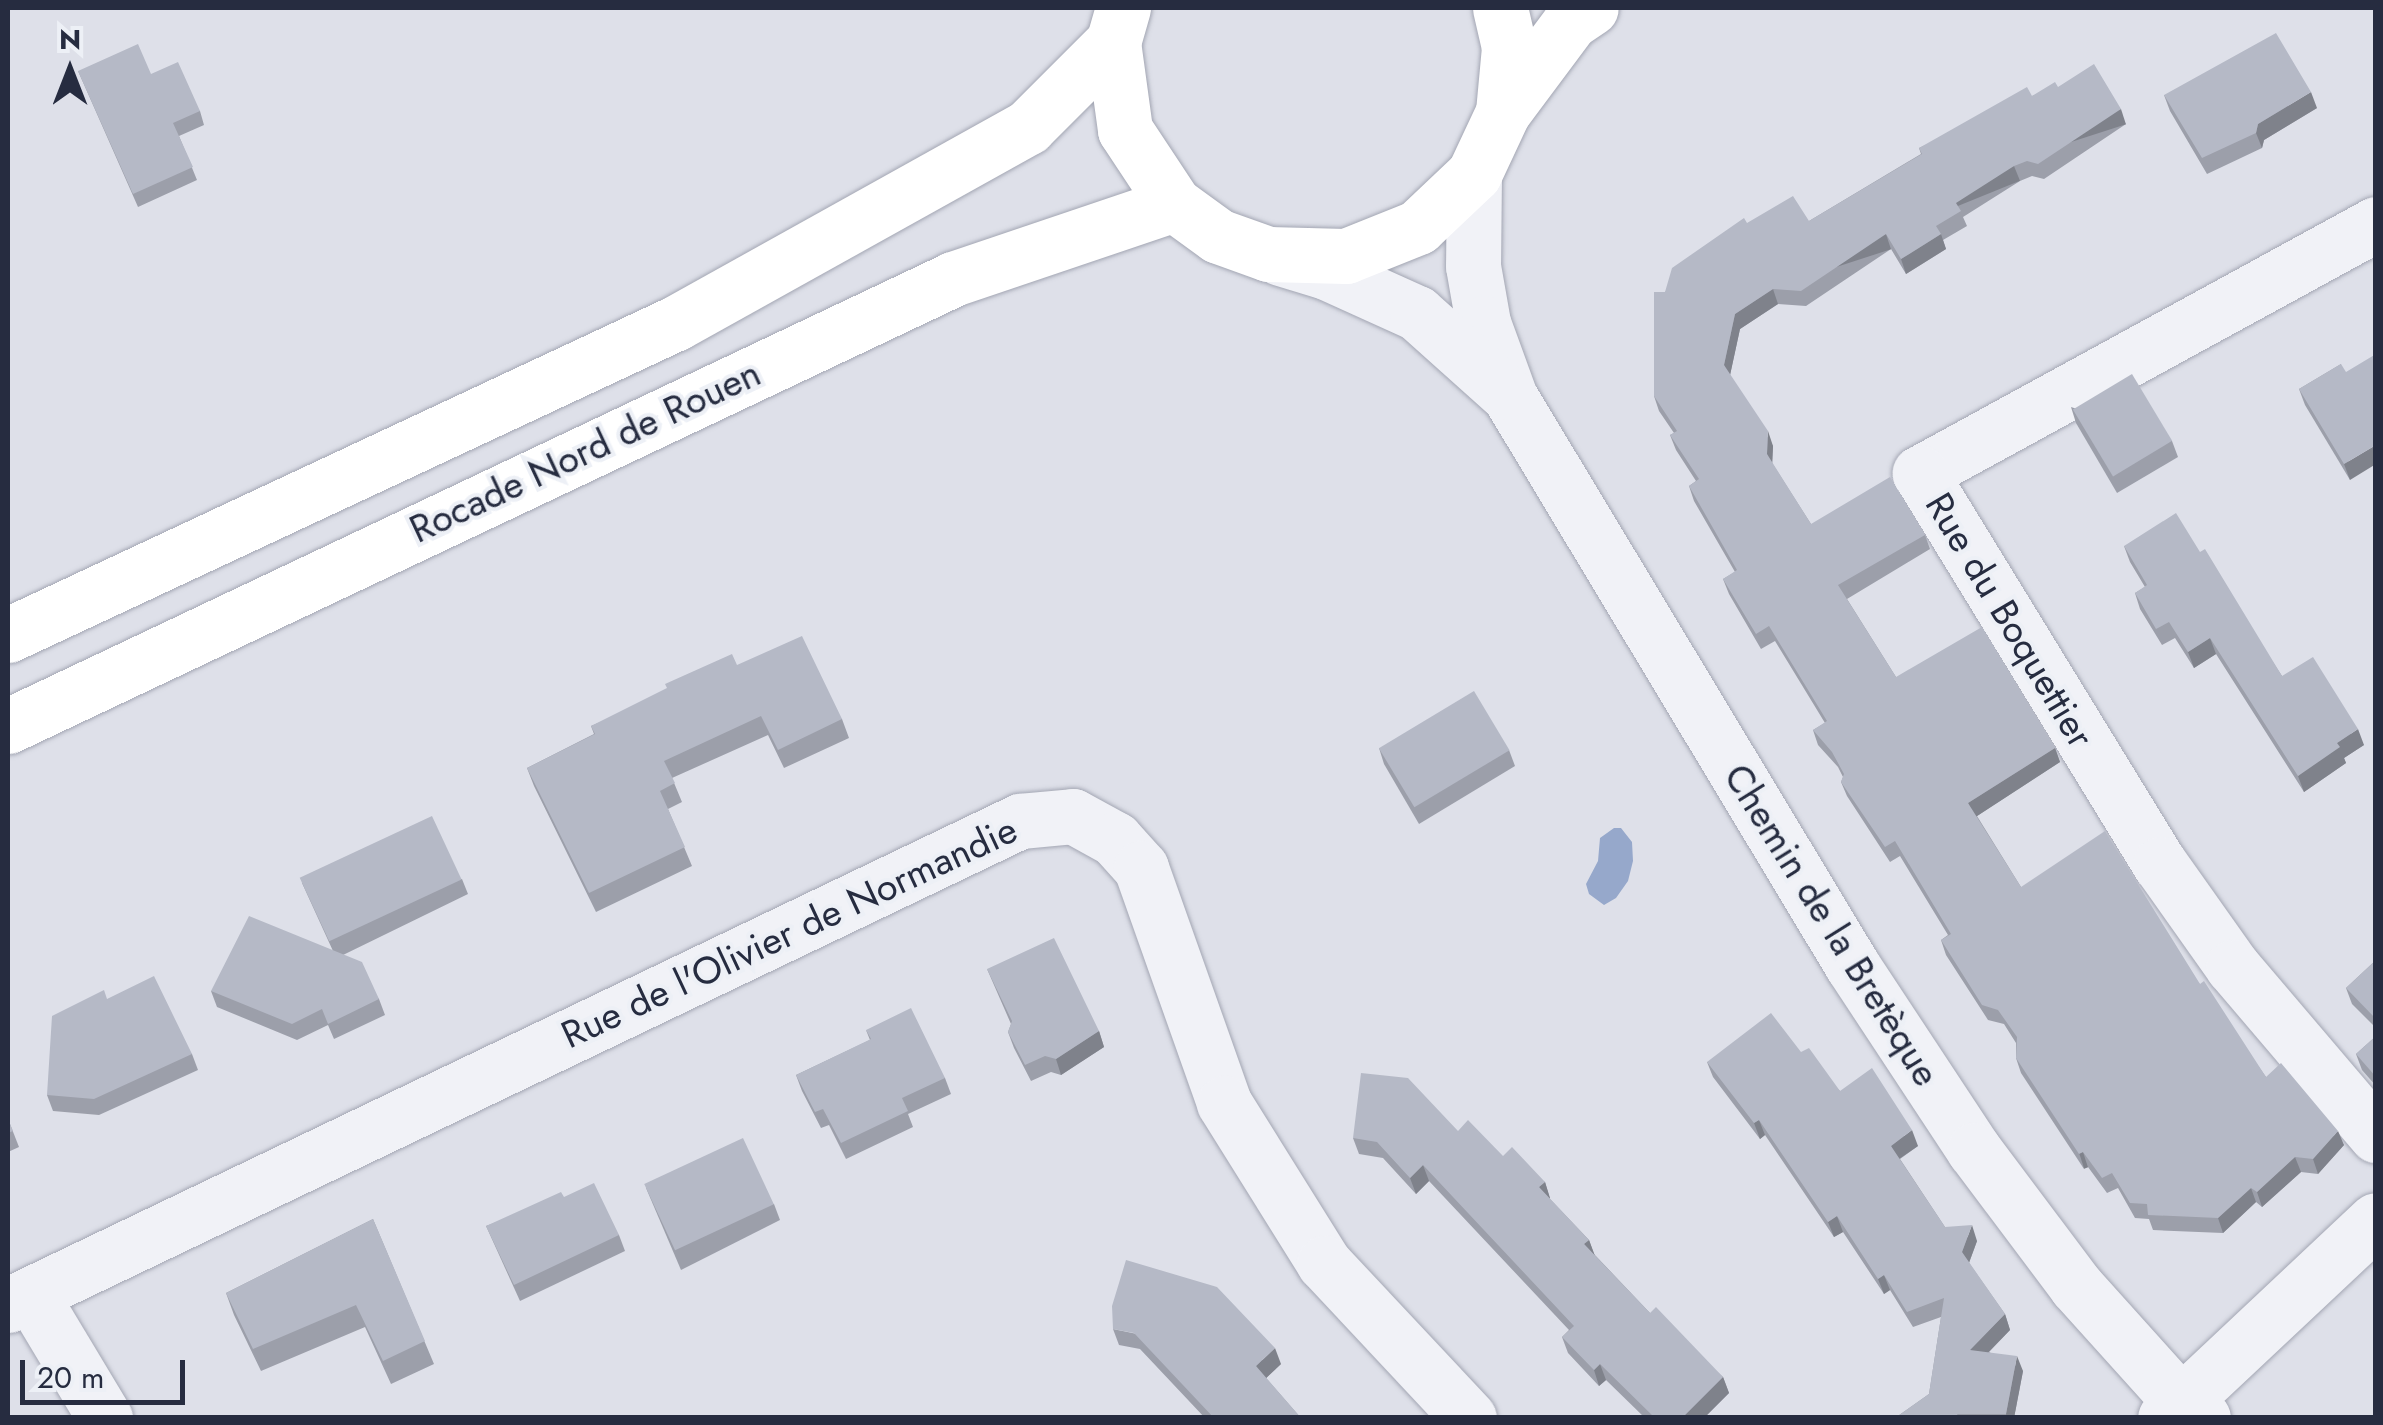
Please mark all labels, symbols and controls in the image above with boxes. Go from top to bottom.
text: N [59,19,81,60]
north arrow [20,20,120,120]
street label: Rocade Nord de Rouen [402,350,768,552]
street label: Rue du Boquettier [1916,484,2104,756]
street label: Chemin de la Bretèque [1714,756,1950,1094]
street label: Rue de l'Olivier de Normandie [554,806,1024,1058]
scale bar [25,1340,190,1402]
text: 20 m [37,1356,104,1399]

